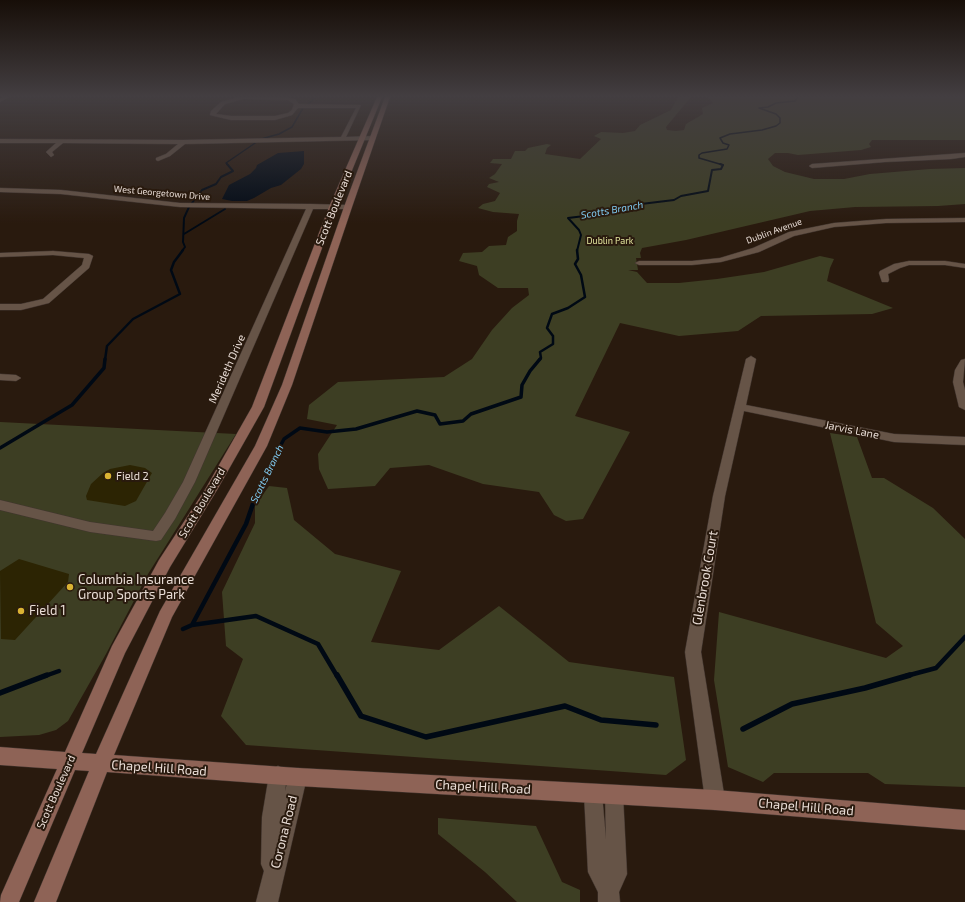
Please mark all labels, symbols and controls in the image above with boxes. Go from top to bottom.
street label: Scott Boulevard [313,169,355,247]
street label: West Georgetown Drive [113,183,211,203]
water label: Scotts Branch [580,199,644,221]
street label: Dublin Avenue [745,216,803,246]
park label: Dublin Park [587,236,633,246]
street label: Merideth Drive [206,332,248,406]
street label: Jarvis Lane [824,418,880,442]
water label: Scotts Branch [248,443,286,505]
street label: Scott Boulevard [176,466,228,540]
place label: Field 2 [116,469,149,483]
marker: Field 2 [103,471,113,481]
street label: Glenbrook Court [689,530,721,626]
place label: Columbia Insurance Group Sports Park [78,572,194,603]
marker: Columbia Insurance Group Sports Park [65,582,75,592]
place label: Field 1 [29,603,66,619]
marker: Field 1 [16,606,26,616]
street label: Scott Boulevard [34,753,78,831]
street label: Chapel Hill Road [111,757,207,779]
street label: Chapel Hill Road [435,777,531,797]
street label: Corona Road [267,794,301,870]
street label: Chapel Hill Road [758,795,854,819]

